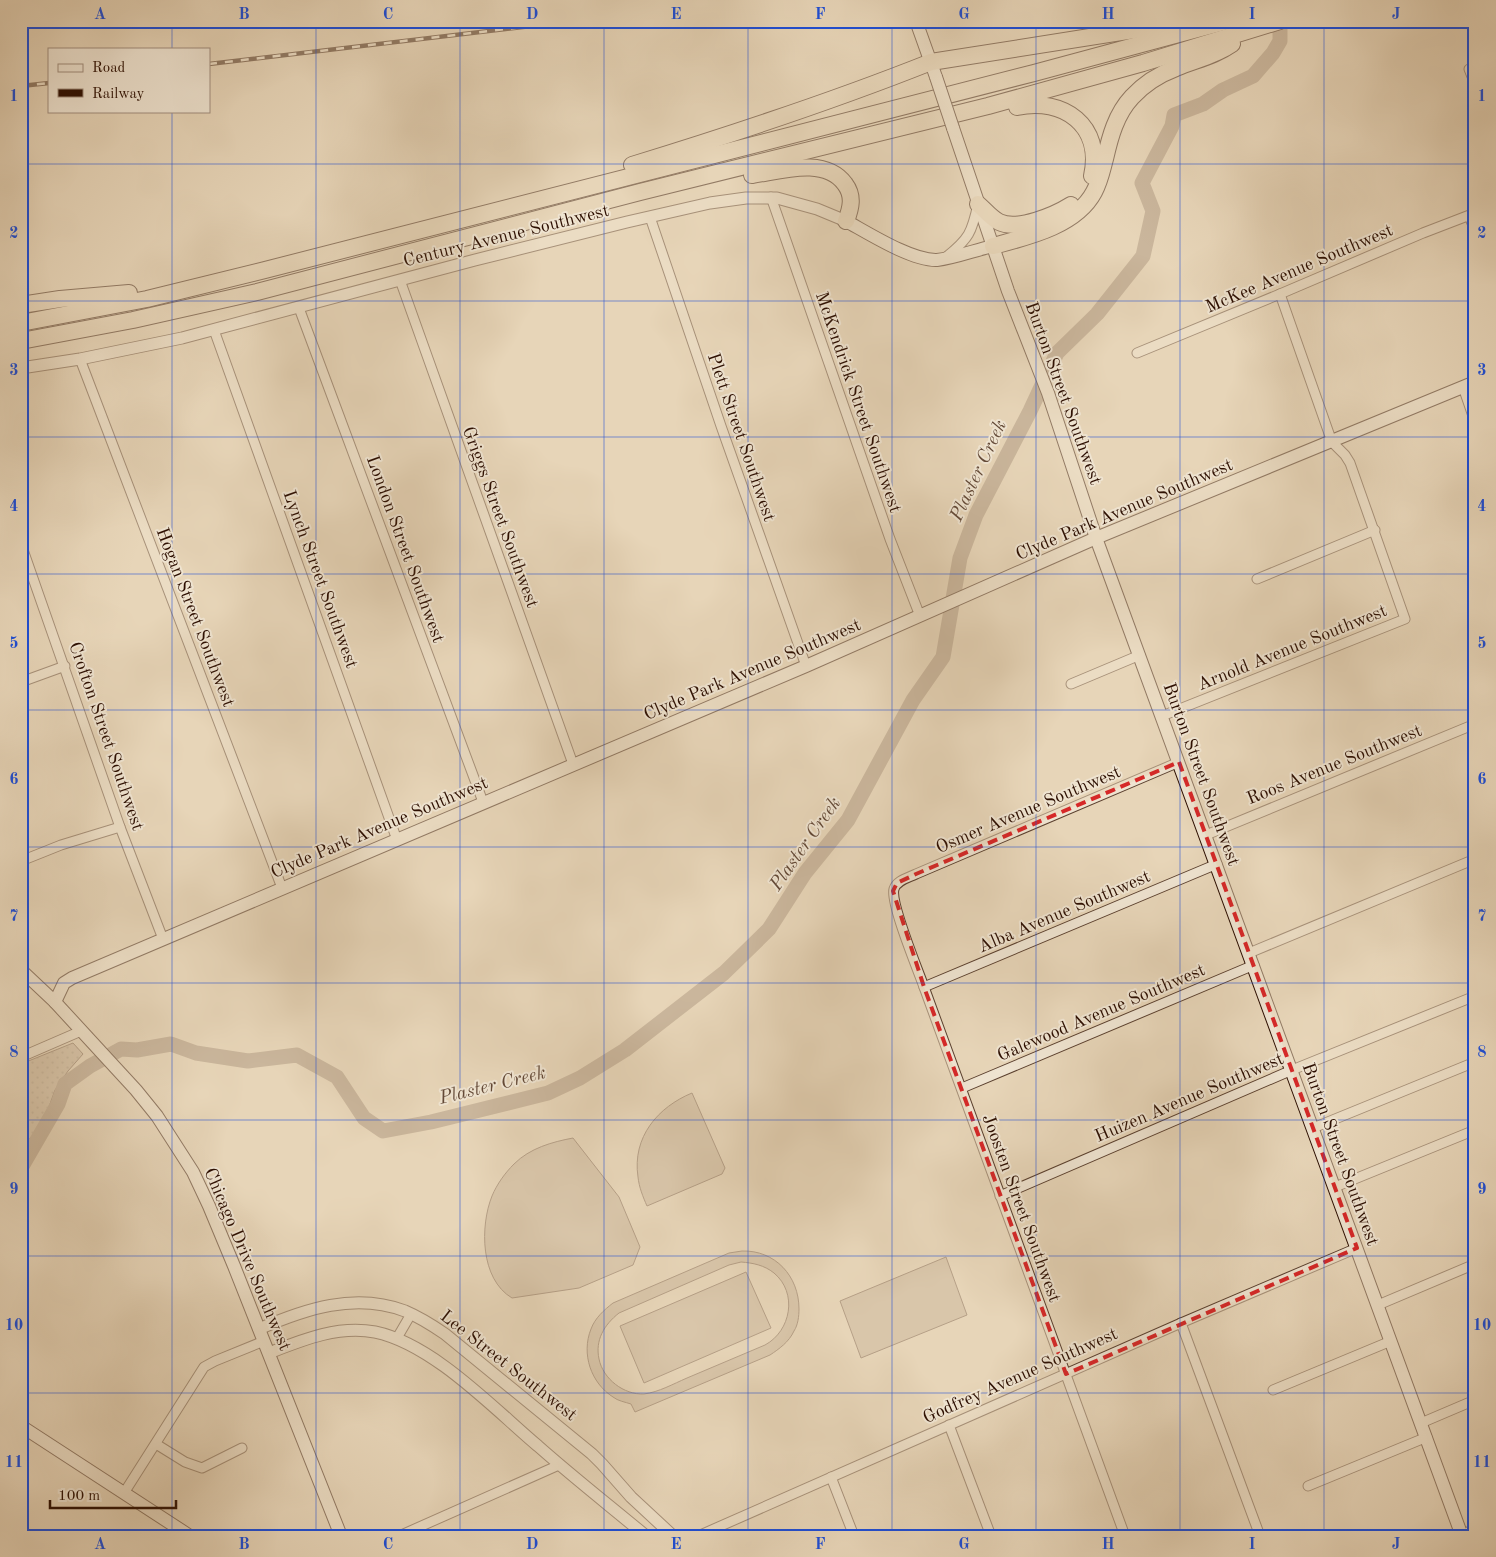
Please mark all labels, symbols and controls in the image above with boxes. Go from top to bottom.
text: A [94,7,106,23]
text: B [238,7,250,23]
text: C [383,7,393,23]
text: D [526,7,538,23]
text: E [670,7,682,23]
text: F [815,7,826,23]
text: G [958,7,970,23]
text: H [1101,7,1115,23]
text: I [1248,7,1256,23]
text: J [1392,7,1401,23]
legend [48,48,210,112]
text: Road [92,61,126,76]
text: Railway [92,87,145,102]
text: 1 [9,89,19,105]
text: 1 [1477,89,1487,105]
street label: Century Avenue Southwest [401,202,611,270]
street label: McKee Avenue Southwest [1203,221,1396,317]
text: 2 [9,226,19,242]
text: 2 [1477,226,1487,242]
street label: McKendrick Street Southwest [812,290,904,515]
street label: Burton Street Southwest [1022,299,1105,487]
street label: Plett Street Southwest [704,351,778,524]
text: 3 [9,363,19,379]
text: 3 [1477,363,1487,379]
water label: Plaster Creek [947,418,1011,525]
street label: Griggs Street Southwest [459,424,541,610]
street label: London Street Southwest [363,453,447,645]
street label: Clyde Park Avenue Southwest [1013,456,1236,564]
street label: Lynch Street Southwest [279,488,361,671]
text: 4 [9,499,19,515]
text: 4 [1477,499,1487,515]
street label: Hogan Street Southwest [153,525,238,710]
street label: Arnold Avenue Southwest [1195,602,1390,694]
street label: Clyde Park Avenue Southwest [641,616,864,724]
text: 5 [9,636,19,652]
text: 5 [1477,636,1487,652]
street label: Crofton Street Southwest [65,640,147,833]
street label: Burton Street Southwest [1160,680,1243,868]
street label: Roos Avenue Southwest [1244,722,1424,808]
street label: Osmer Avenue Southwest [933,763,1123,857]
text: 6 [9,772,19,788]
text: 6 [1477,772,1487,788]
street label: Clyde Park Avenue Southwest [268,774,491,882]
water label: Plaster Creek [766,794,845,895]
street label: Alba Avenue Southwest [976,867,1153,956]
text: 7 [9,909,19,925]
text: 7 [1477,909,1487,925]
street label: Galewood Avenue Southwest [995,961,1208,1065]
text: 8 [9,1045,19,1061]
text: 8 [1477,1045,1487,1061]
street label: Huizen Avenue Southwest [1092,1050,1286,1146]
street label: Burton Street Southwest [1299,1060,1382,1248]
water label: Plaster Creek [436,1064,548,1109]
street label: Joosten Street Southwest [979,1112,1064,1305]
street label: Chicago Drive Southwest [200,1165,294,1353]
text: 9 [9,1182,19,1198]
text: 9 [1477,1182,1487,1198]
street label: Lee Street Southwest [437,1307,580,1424]
text: 10 [5,1318,23,1334]
text: 10 [1473,1318,1491,1334]
street label: Godfrey Avenue Southwest [920,1325,1120,1427]
text: 11 [5,1455,23,1471]
text: 11 [1473,1455,1491,1471]
scale bar [50,1477,176,1509]
text: 100 m [58,1489,100,1504]
text: A [94,1537,106,1553]
text: B [238,1537,250,1553]
text: C [383,1537,393,1553]
text: D [526,1537,538,1553]
text: E [670,1537,682,1553]
text: F [815,1537,826,1553]
text: G [958,1537,970,1553]
text: H [1101,1537,1115,1553]
text: I [1248,1537,1256,1553]
text: J [1392,1537,1401,1553]

